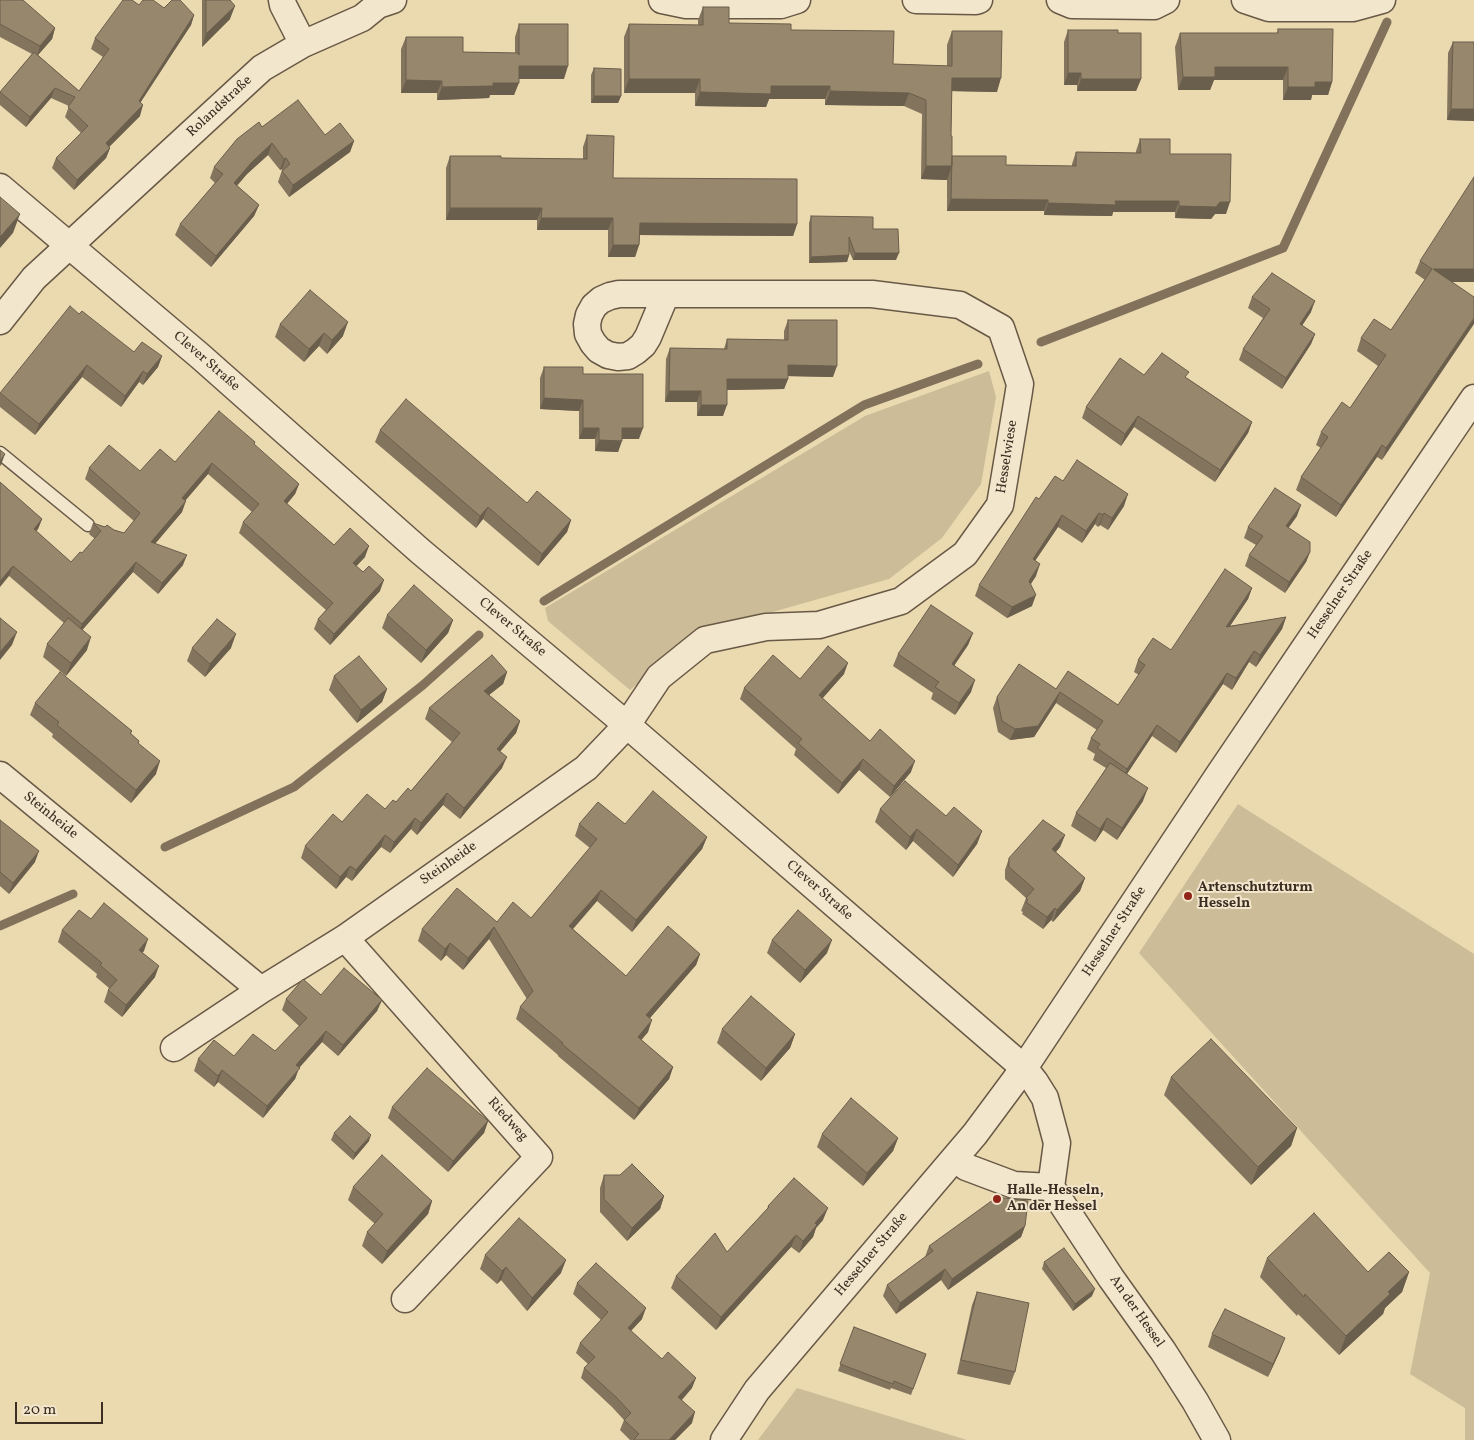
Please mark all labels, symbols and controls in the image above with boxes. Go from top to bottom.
street label: Rolandstraße [184,73,256,141]
street label: Clever Straße [169,328,243,396]
street label: Hesselwiese [994,419,1022,495]
street label: Hesselner Straße [1305,547,1377,643]
street label: Clever Straße [475,595,549,661]
street label: Steinheide [19,789,81,843]
street label: Steinheide [417,838,481,890]
street label: Clever Straße [782,857,856,925]
place label: Artenschutzturm Hesseln [1198,880,1313,912]
street label: Hesselner Straße [1080,884,1150,980]
marker: Artenschutzturm Hesseln [1182,890,1194,902]
street label: Riedweg [483,1095,531,1145]
place label: Halle-Hesseln, An der Hessel [1007,1183,1104,1216]
marker: Halle-Hesseln, An der Hessel [991,1193,1003,1205]
street label: Hesselner Straße [832,1210,912,1300]
street label: An der Hessel [1105,1273,1167,1351]
scale bar [18,1392,105,1424]
text: 20 m [23,1400,56,1421]

